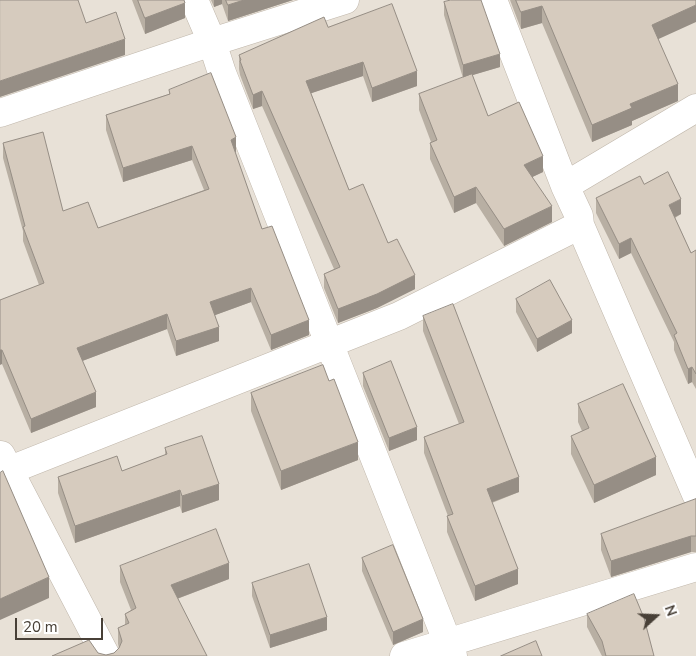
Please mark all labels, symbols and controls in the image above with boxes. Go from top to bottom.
north arrow [631,591,681,641]
text: N [660,603,681,619]
scale bar [18,608,105,640]
text: 20 m [23,617,58,637]

